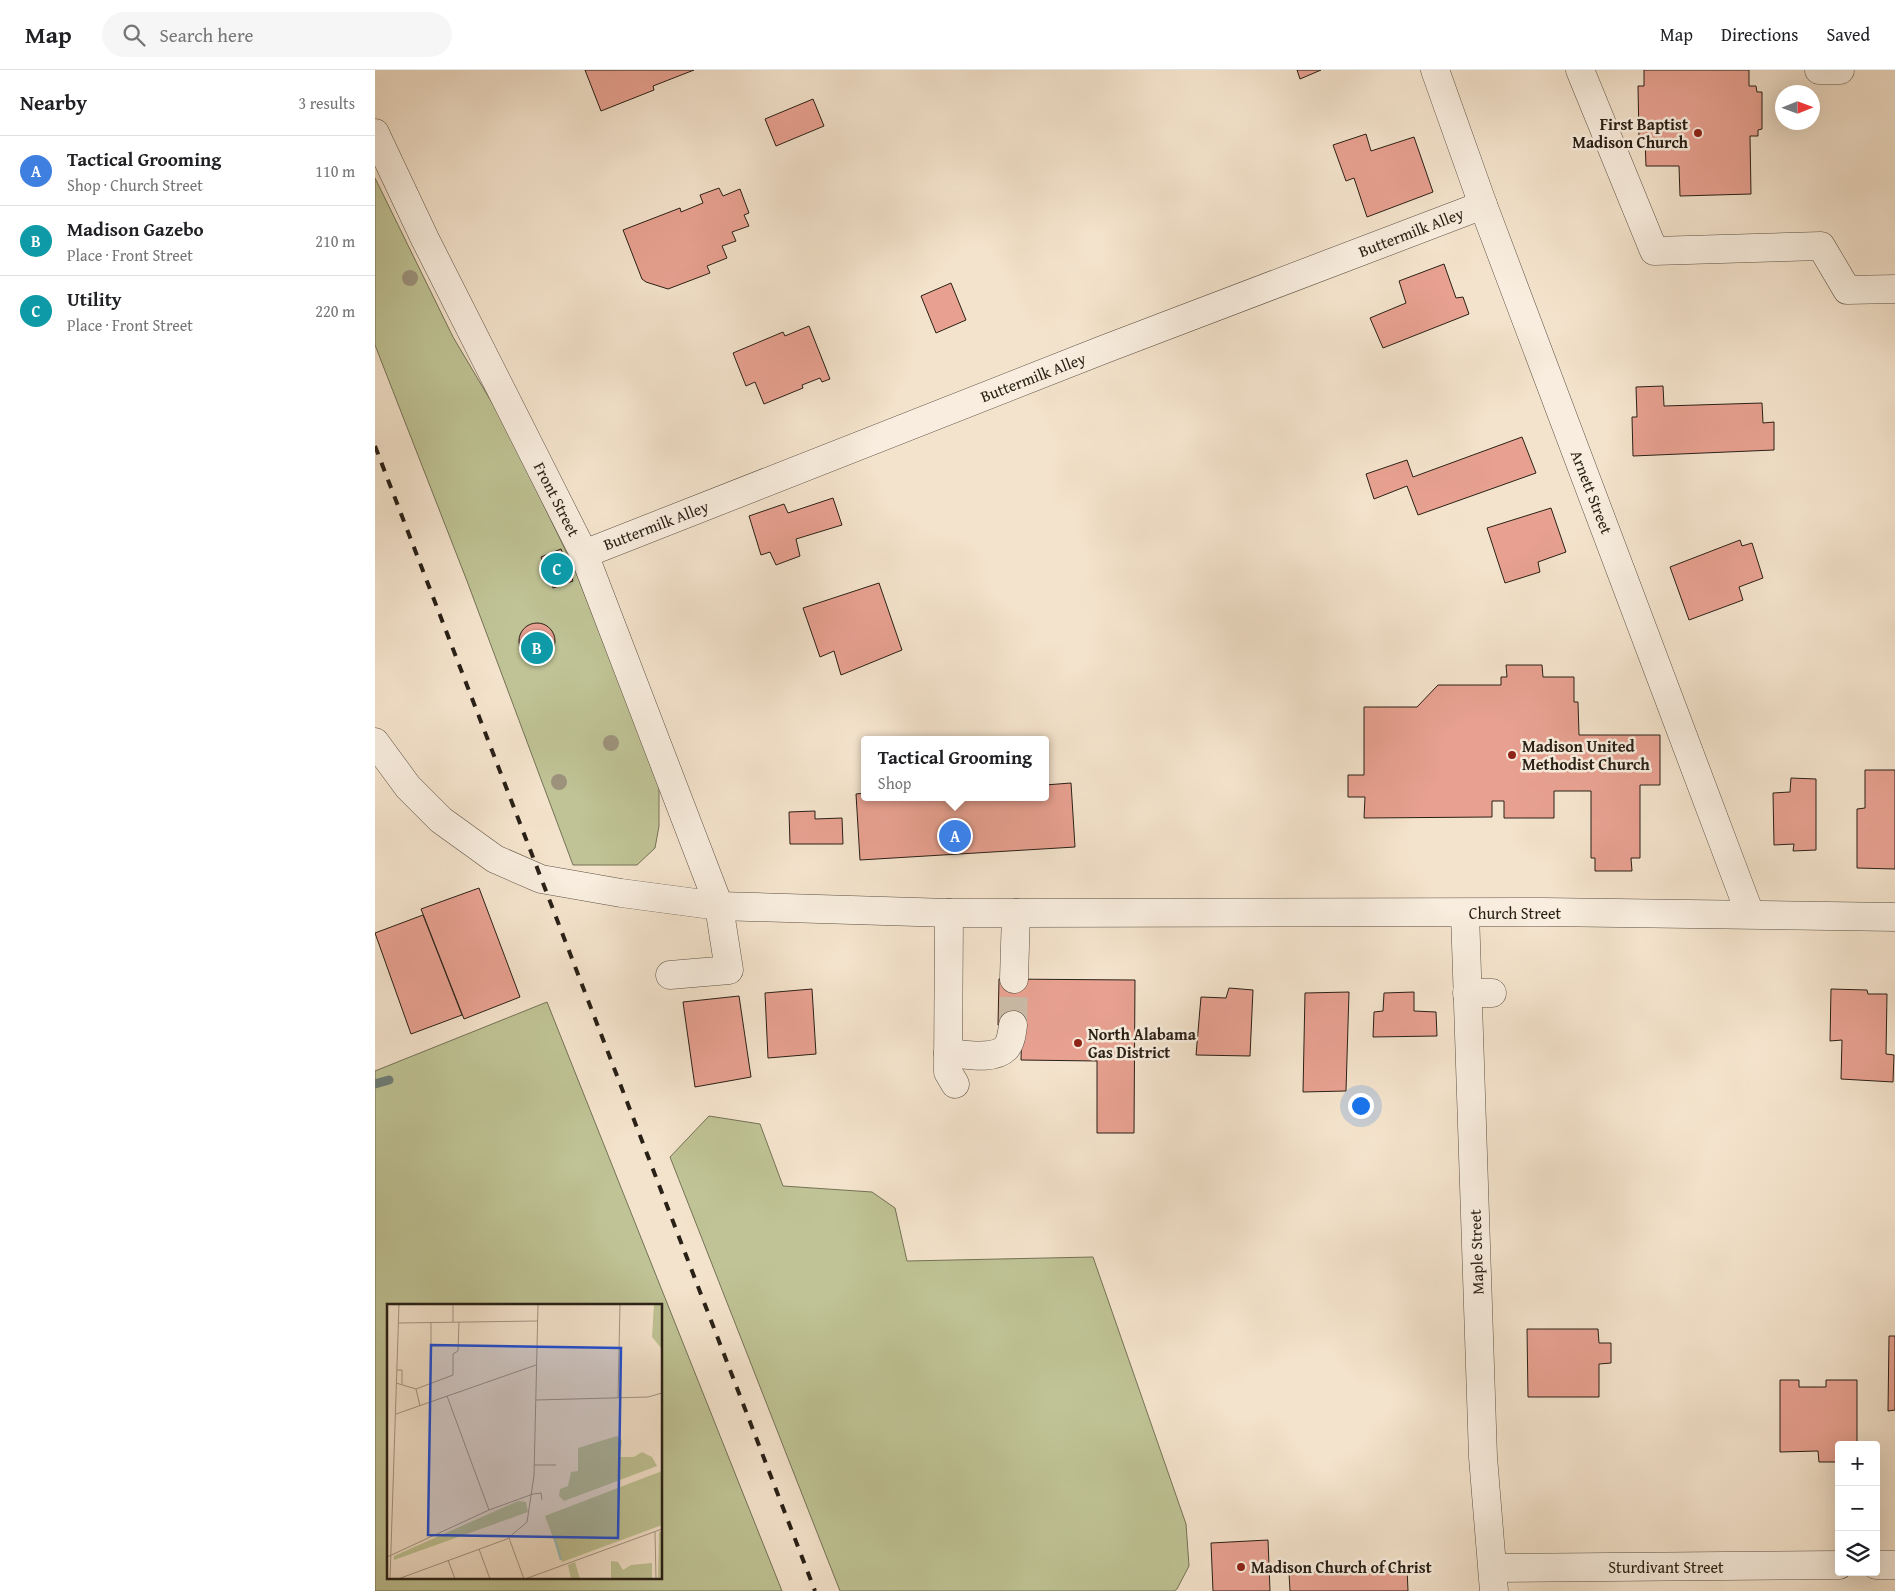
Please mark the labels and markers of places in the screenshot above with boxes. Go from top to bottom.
place label: First Baptist Madison Church [1572,112,1689,154]
marker: First Baptist Madison Church [1692,127,1704,139]
pin: C [541,550,573,588]
pin: B [521,629,553,667]
place label: Madison United Methodist Church [1522,734,1650,776]
marker: Madison United Methodist Church [1506,749,1518,761]
pin: A [939,817,971,855]
place label: North Alabama Gas District [1088,1022,1197,1064]
marker: North Alabama Gas District [1072,1037,1084,1049]
place label: Madison Church of Christ [1251,1555,1432,1579]
marker: Madison Church of Christ [1235,1561,1247,1573]

